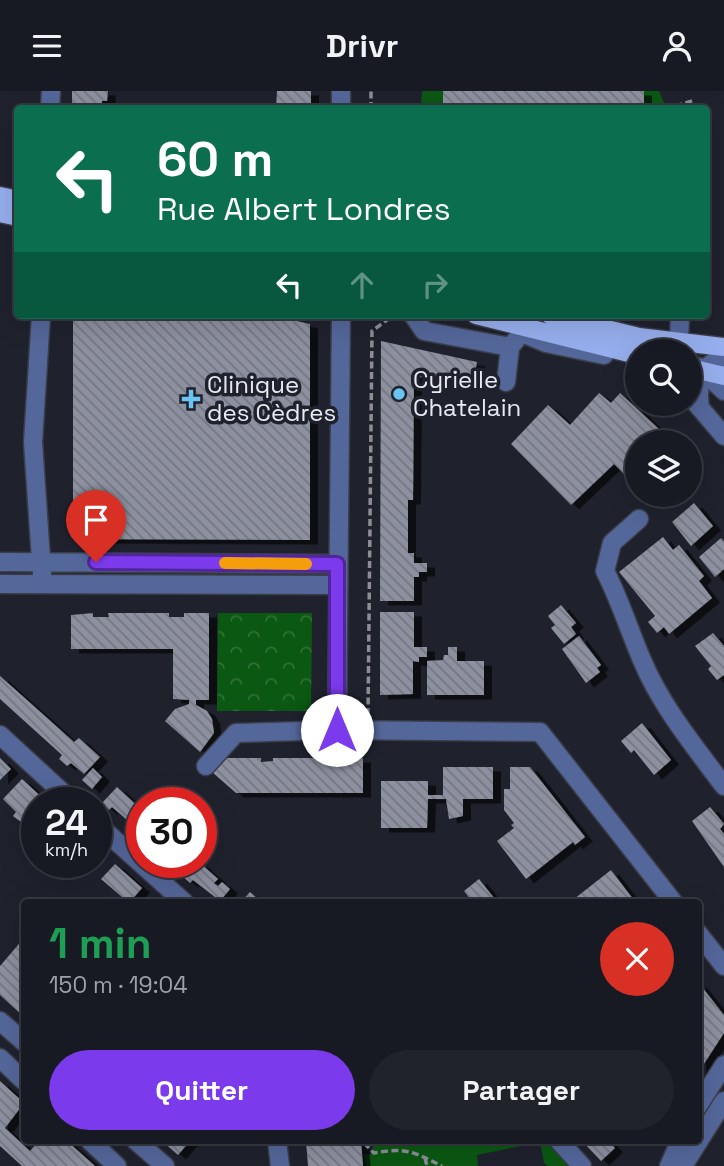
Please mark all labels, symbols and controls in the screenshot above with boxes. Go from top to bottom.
text: Drivr [326,26,398,66]
icon: menu [28,27,66,65]
icon: person [658,27,696,65]
text: 60 m [157,128,273,190]
icon: left [42,133,133,224]
text: Rue Albert Londres [157,189,451,229]
icon: left [270,266,308,304]
icon: ahead [343,266,381,304]
icon: right [416,266,454,304]
map controls [625,339,702,507]
button: search [625,339,702,416]
place label: Cyrielle Chatelain [413,364,521,423]
place label: Clinique des Cèdres [207,369,336,428]
marker: Cyrielle Chatelain [391,386,407,402]
marker: Clinique des Cèdres [181,389,201,409]
button: layers [625,430,702,507]
pin [66,490,126,562]
icon: arrive [77,501,115,539]
position arrow [300,693,374,767]
speed limit sign: 30 [126,787,217,878]
text: 24 [45,801,88,845]
text: km/h [45,838,88,861]
text: 1 min [49,917,152,970]
button: close [600,922,674,996]
text: 150 m · 19:04 [49,970,188,1000]
button: Quitter [49,1050,355,1130]
button: Partager [369,1050,674,1130]

